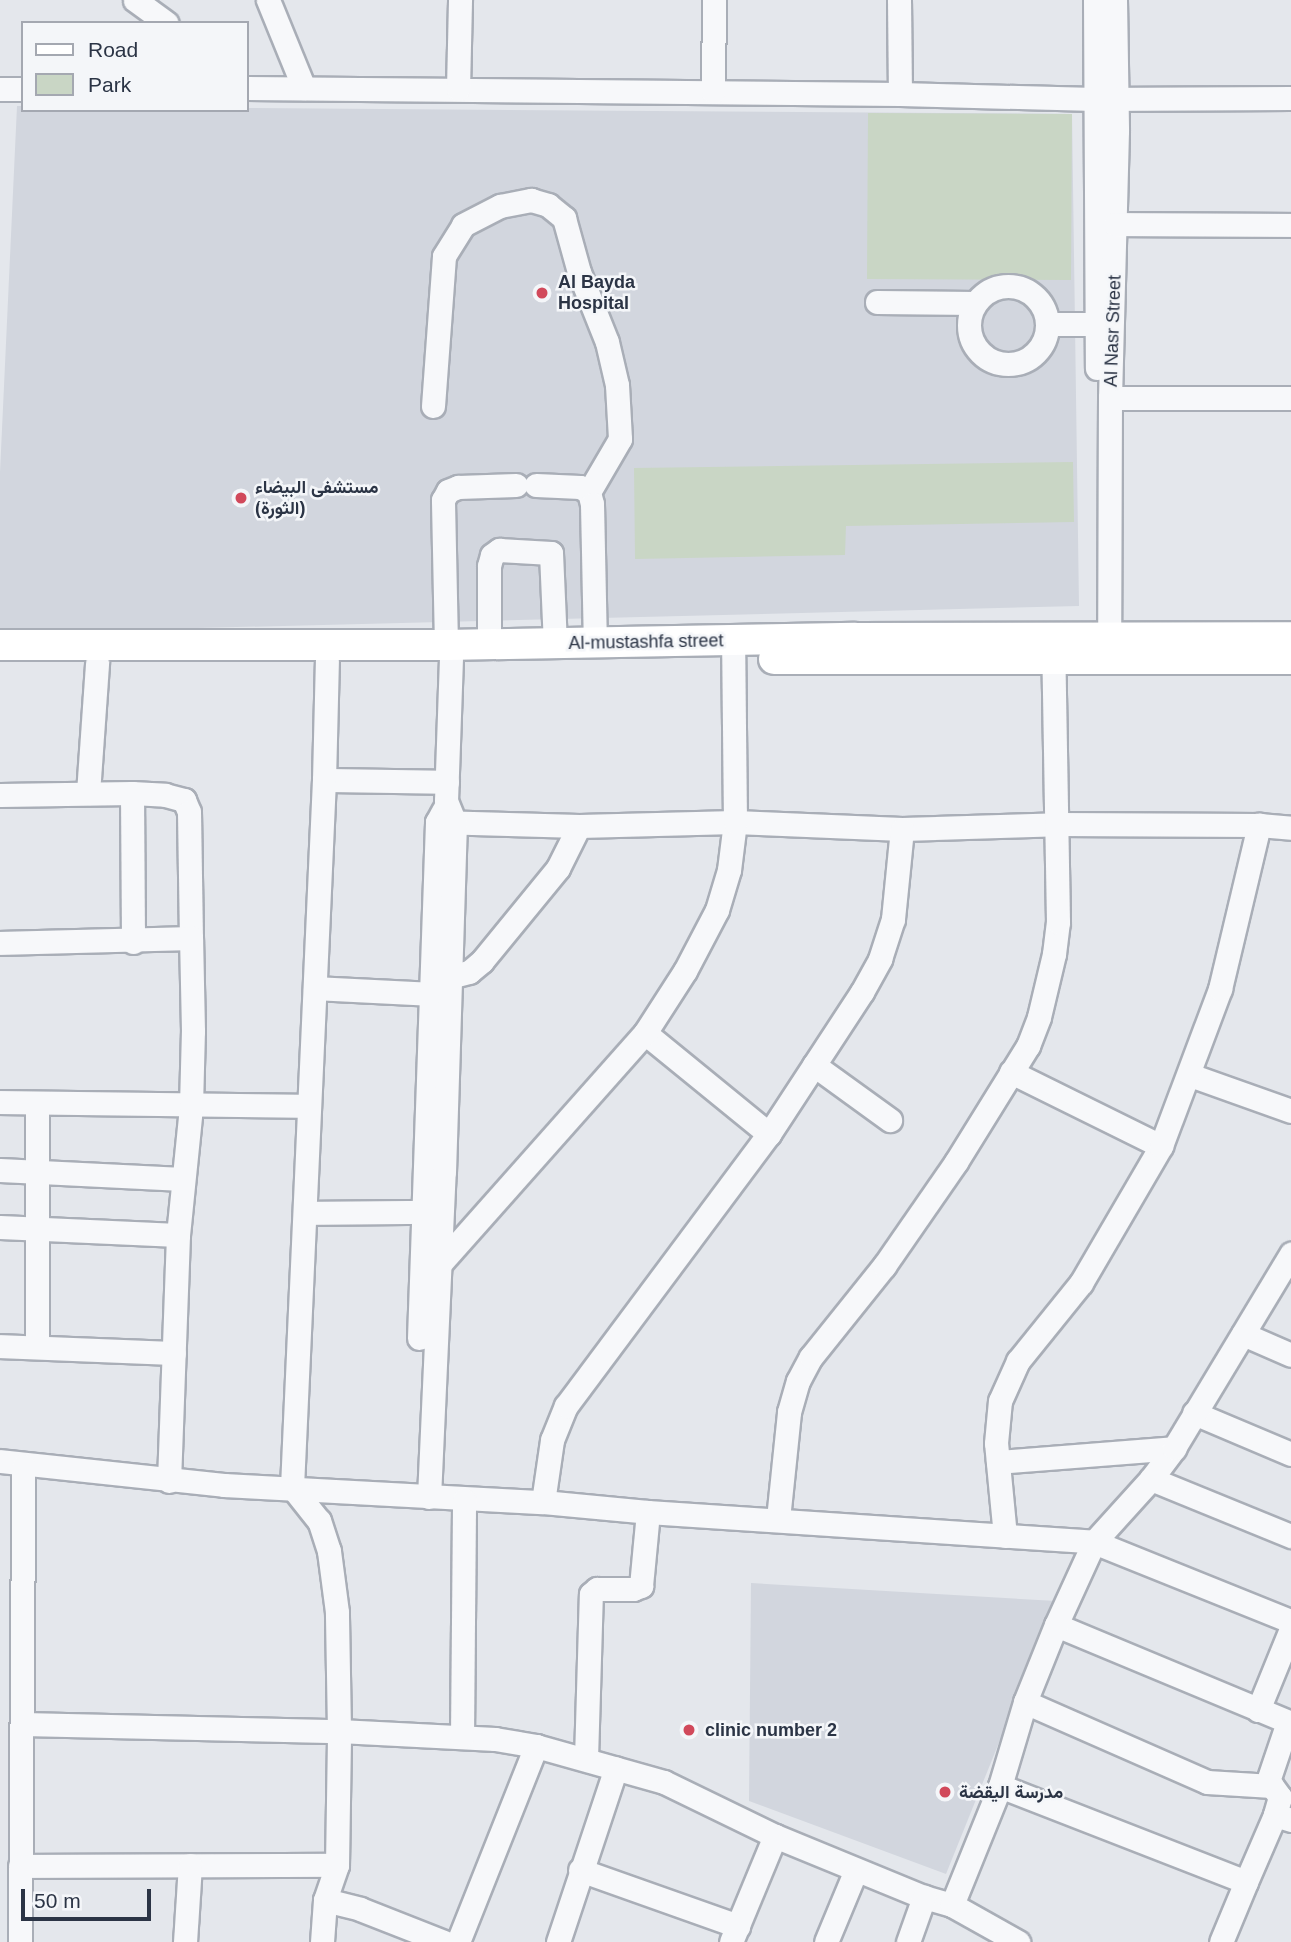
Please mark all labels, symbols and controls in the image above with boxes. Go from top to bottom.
legend [21,21,248,112]
text: Road [88,38,138,61]
text: Park [88,73,131,96]
place label: Al Bayda Hospital [558,272,635,314]
street label: Al Nasr Street [1100,275,1126,387]
marker: Al Bayda Hospital [532,283,552,303]
place label: مستشفى البيضاء (الثورة) [255,477,378,520]
marker: مستشفى البيضاء (الثورة) [233,490,249,506]
street label: Al-mustashfa street [568,630,724,654]
place label: clinic number 2 [705,1719,837,1741]
marker: clinic number 2 [679,1720,699,1740]
place label: مدرسة اليقضة [959,1781,1063,1803]
marker: مدرسة اليقضة [937,1784,953,1800]
scale bar [24,1876,154,1920]
text: 50 m [34,1889,81,1912]

